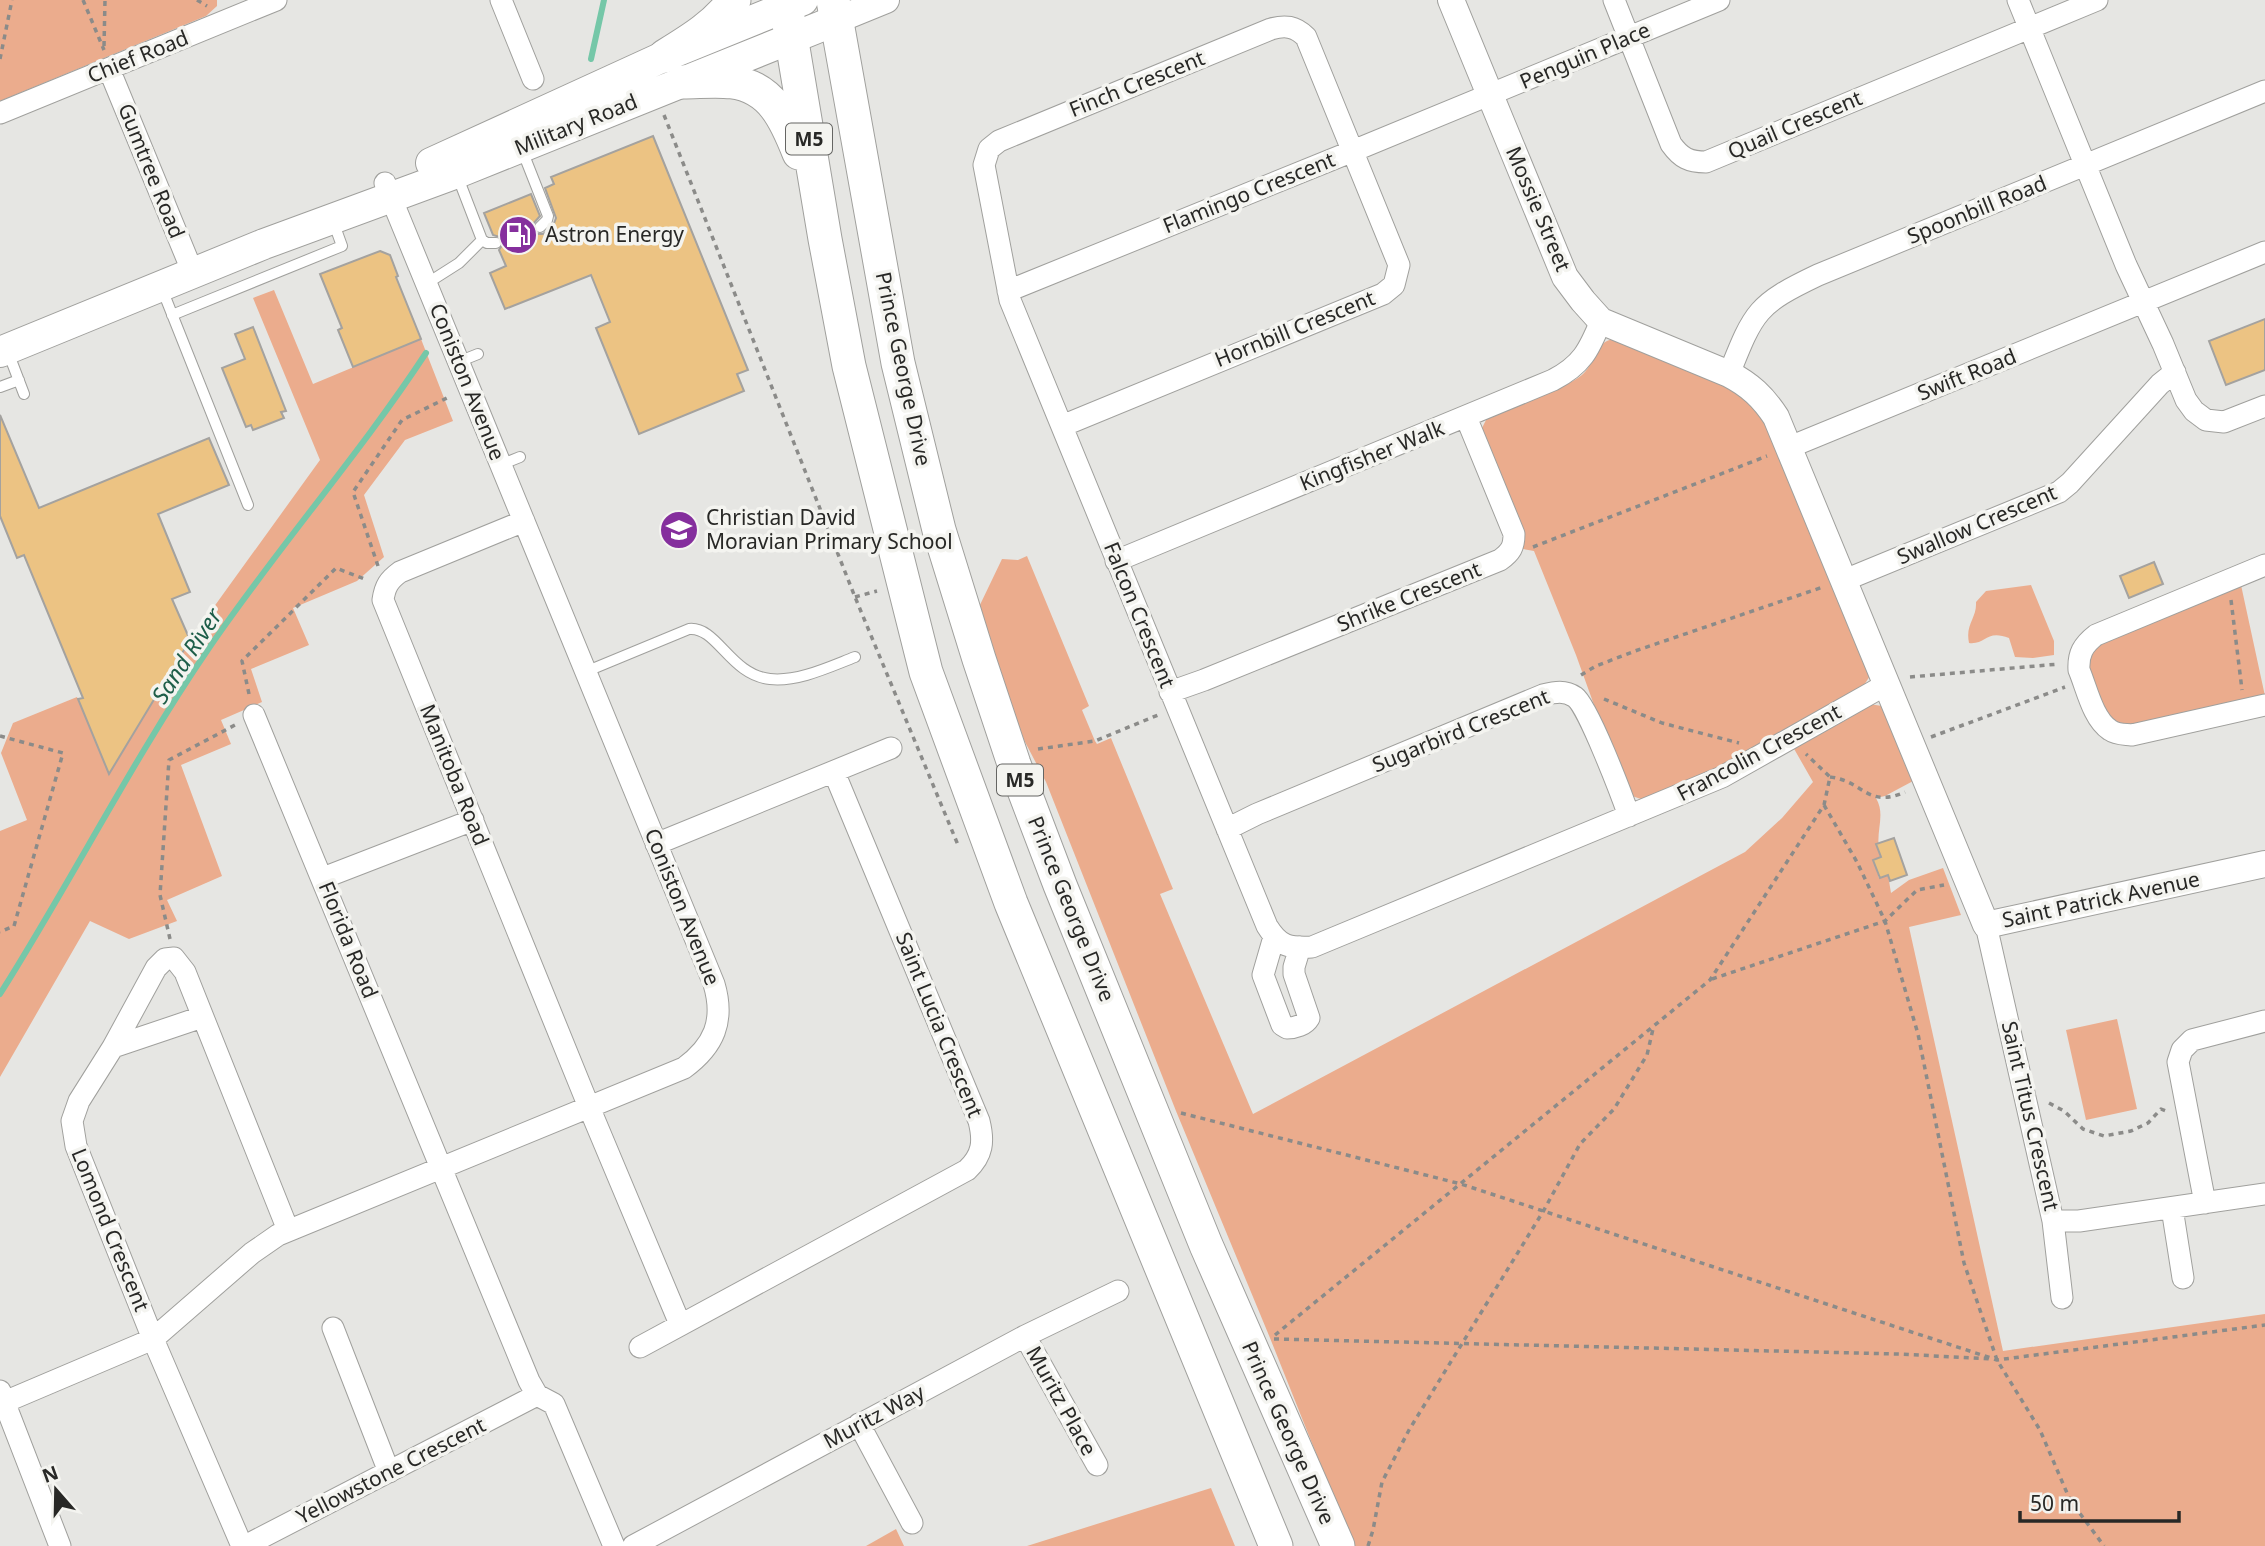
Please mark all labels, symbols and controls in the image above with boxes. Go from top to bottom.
street label: Penguin Place [1515,15,1654,95]
street label: Chief Road [83,23,192,89]
street label: Finch Crescent [1065,43,1209,123]
street label: Quail Crescent [1723,83,1866,165]
street label: Military Road [510,87,641,161]
street label: Gumtree Road [112,99,192,242]
road number: M5 [786,124,832,154]
street label: Mossie Street [1500,142,1578,276]
street label: Flamingo Crescent [1158,145,1339,239]
street label: Spoonbill Road [1903,168,2050,250]
fuel station icon: Astron Energy [497,214,539,256]
place label: Astron Energy [545,220,684,248]
street label: Prince George Drive [870,269,938,468]
street label: Hornbill Crescent [1210,283,1379,373]
street label: Coniston Avenue [424,299,512,464]
street label: Swift Road [1913,342,2020,407]
street label: Kingfisher Walk [1295,413,1449,497]
street label: Swallow Crescent [1893,478,2061,570]
place label: Christian David Moravian Primary School [706,503,953,555]
school or university icon: Christian David Moravian Primary School [658,509,700,551]
street label: Falcon Crescent [1098,537,1182,692]
street label: Shrike Crescent [1332,554,1485,638]
water label: Sand River [143,601,229,709]
street label: Sugarbird Crescent [1368,682,1554,778]
street label: Francolin Crescent [1672,697,1846,807]
street label: Manitoba Road [414,700,496,849]
road number: M5 [997,764,1043,796]
street label: Prince George Drive [1022,812,1122,1005]
street label: Coniston Avenue [639,824,727,989]
street label: Saint Patrick Avenue [1999,864,2202,934]
street label: Florida Road [313,877,385,1002]
street label: Saint Lucia Crescent [890,928,990,1122]
street label: Saint Titus Crescent [1996,1018,2067,1214]
street label: Lomond Crescent [65,1144,157,1316]
street label: Prince George Drive [1236,1337,1342,1529]
street label: Muritz Place [1020,1341,1103,1460]
street label: Muritz Way [818,1378,929,1454]
street label: Yellowstone Crescent [291,1410,490,1530]
north arrow [21,1455,91,1525]
text: N [38,1459,62,1489]
scale bar [2020,1480,2179,1524]
text: 50 m [2030,1489,2079,1517]

